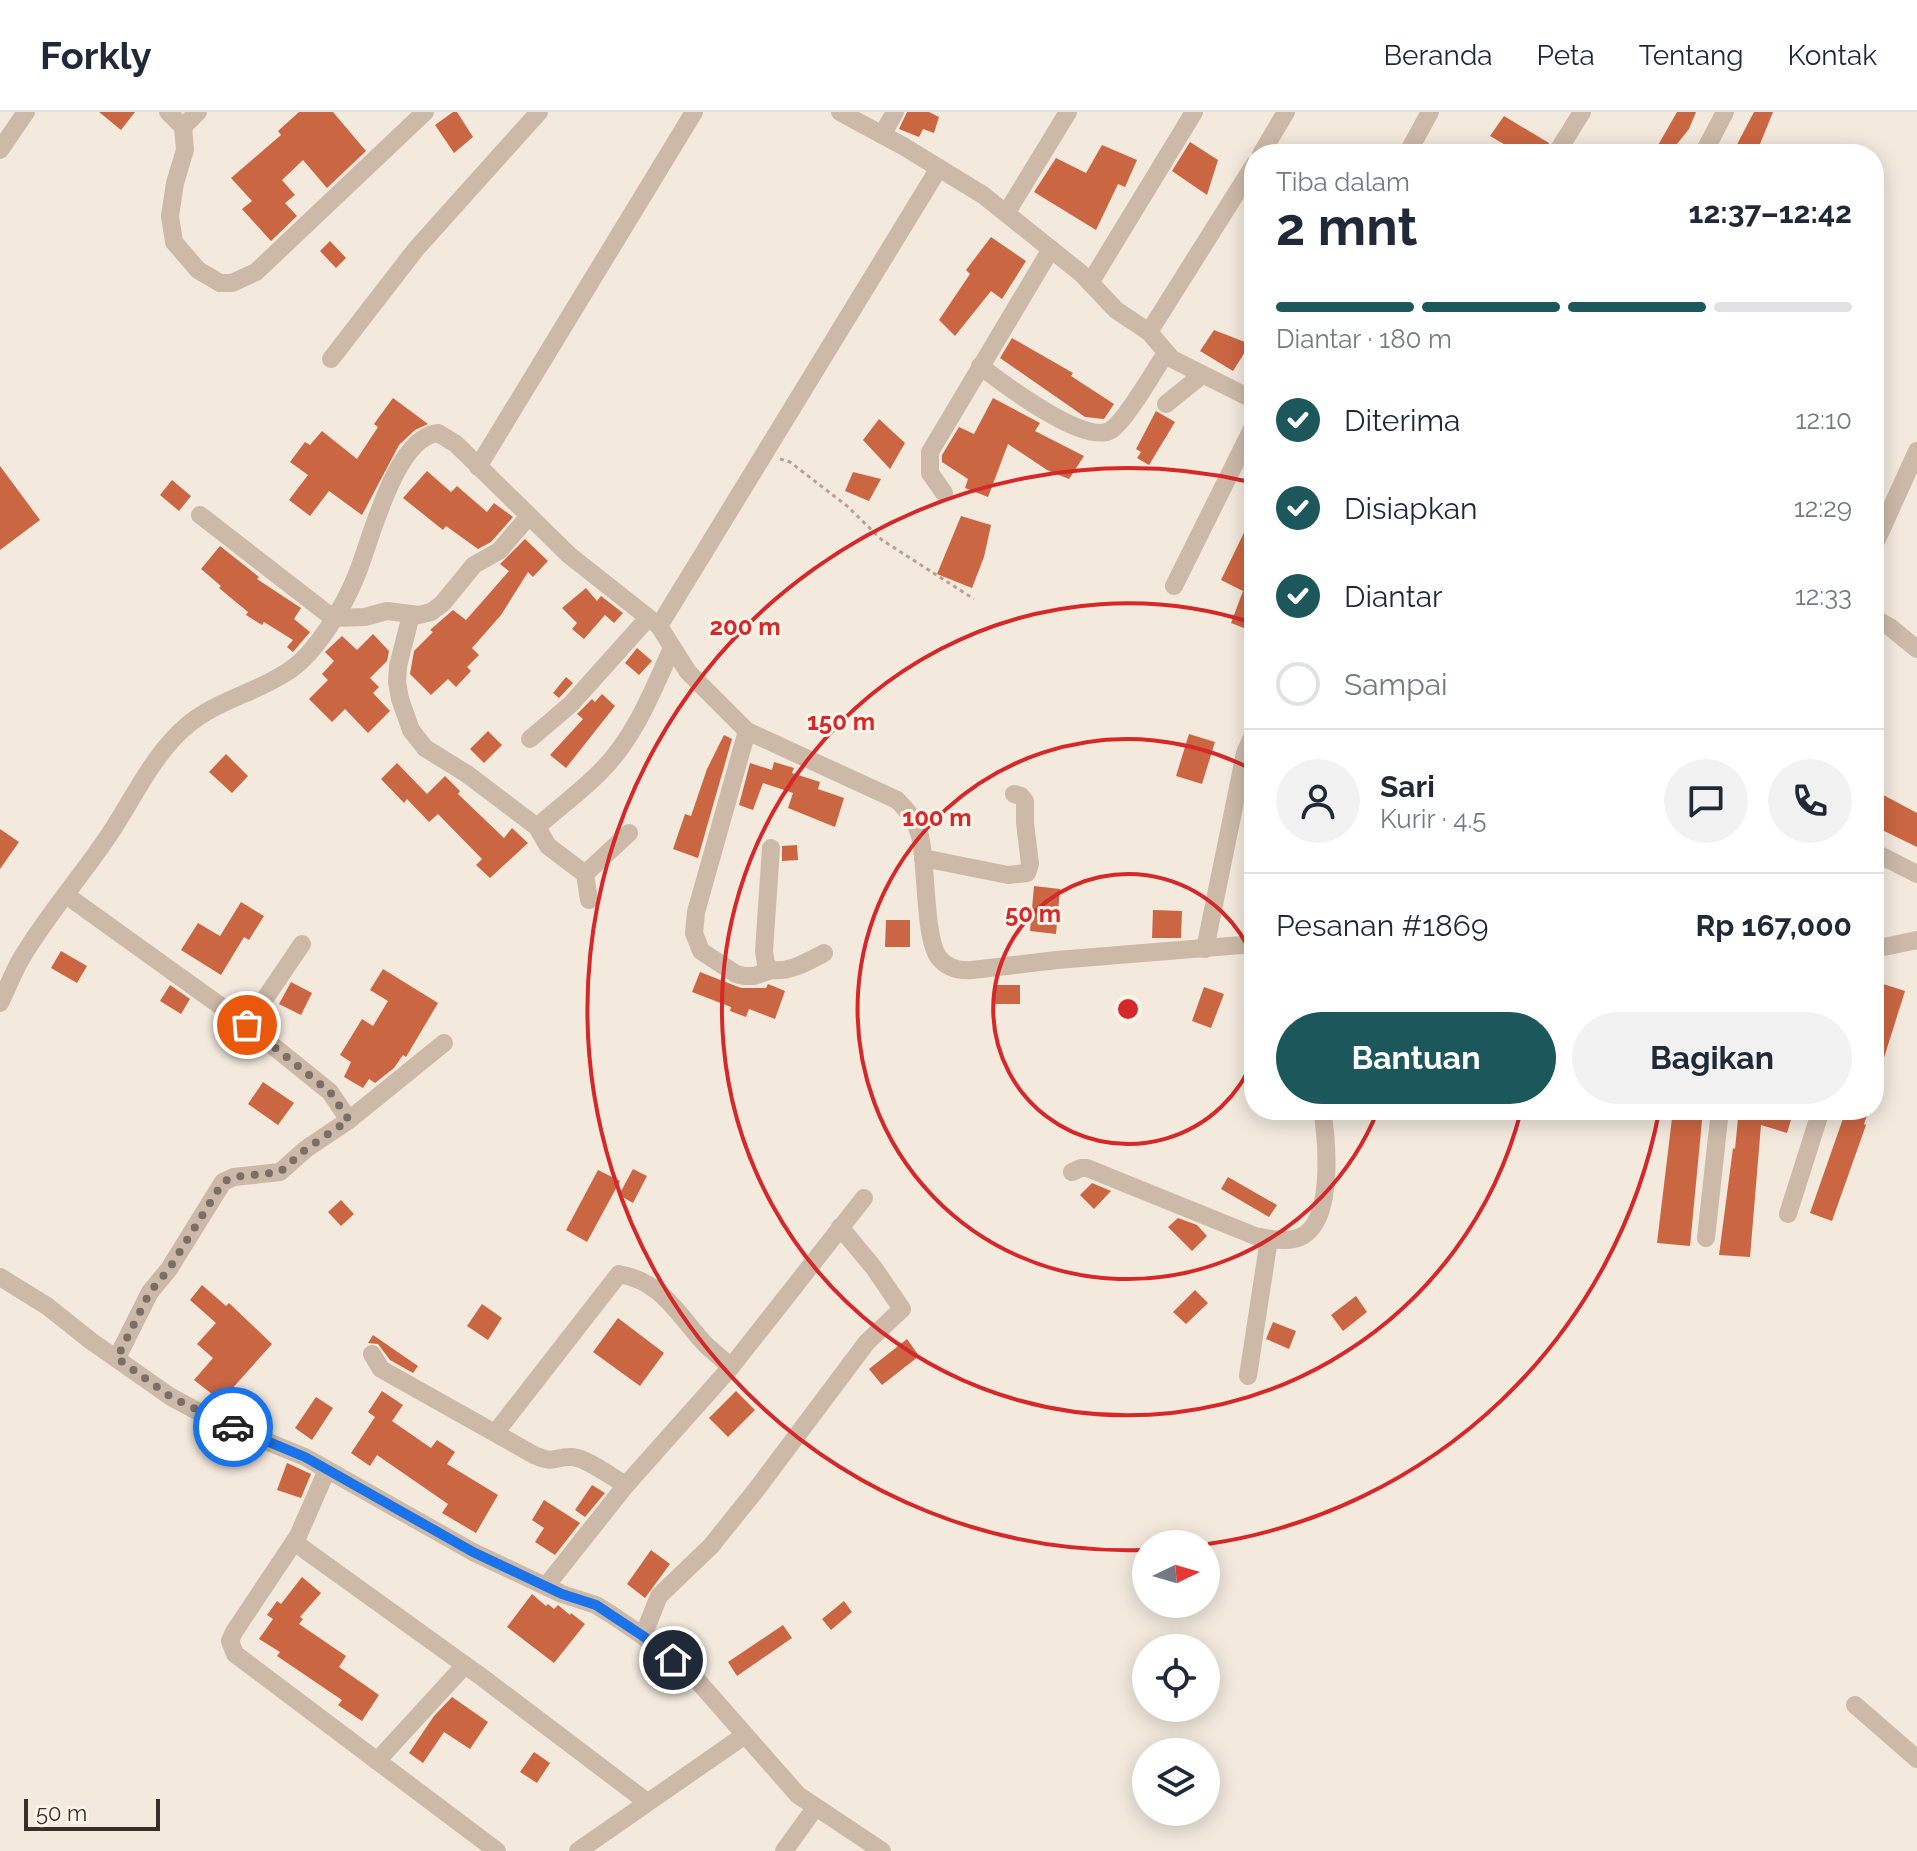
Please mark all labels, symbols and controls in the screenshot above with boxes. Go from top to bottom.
text: Forkly [40,33,152,78]
text: Beranda [1383,39,1493,72]
text: Peta [1537,39,1595,72]
text: Tentang [1639,39,1744,72]
text: Kontak [1788,39,1877,72]
text: Tiba dalam [1276,167,1410,197]
text: 12:37–12:42 [1689,195,1852,230]
text: 2 mnt [1276,196,1417,257]
text: Diantar · 180 m [1276,324,1452,354]
icon: check [1276,398,1320,442]
text: Diterima [1344,403,1460,438]
text: 12:10 [1795,405,1852,435]
icon: check [1276,486,1320,530]
text: Disiapkan [1344,491,1478,526]
text: 12:29 [1794,493,1852,523]
icon: check [1276,574,1320,618]
text: Diantar [1344,579,1443,614]
text: 12:33 [1795,581,1852,611]
text: 200 m [709,612,781,641]
text: Sampai [1344,667,1448,702]
text: 150 m [807,707,875,736]
button: person [1276,759,1360,843]
button: chat [1664,759,1748,843]
button: phone [1768,759,1852,843]
text: Sari [1380,769,1435,804]
text: 100 m [902,803,972,832]
text: Kurir · 4.5 [1380,804,1486,834]
text: 50 m [1005,899,1061,928]
text: Pesanan #1869 [1276,908,1489,943]
text: Rp 167,000 [1696,908,1852,943]
pin [213,991,281,1059]
centre of rings [1114,995,1142,1023]
icon: bag [225,1003,269,1047]
button: Bantuan [1276,1012,1556,1104]
button: Bagikan [1572,1012,1852,1104]
courier [193,1387,273,1467]
icon: car [211,1405,255,1449]
north arrow [1132,1530,1220,1618]
map controls [1132,1530,1220,1826]
pin [639,1626,707,1694]
button: locate [1132,1634,1220,1722]
icon: home [651,1638,695,1682]
button: layers [1132,1738,1220,1826]
scale bar [24,1795,160,1831]
text: 50 m [36,1800,87,1826]

